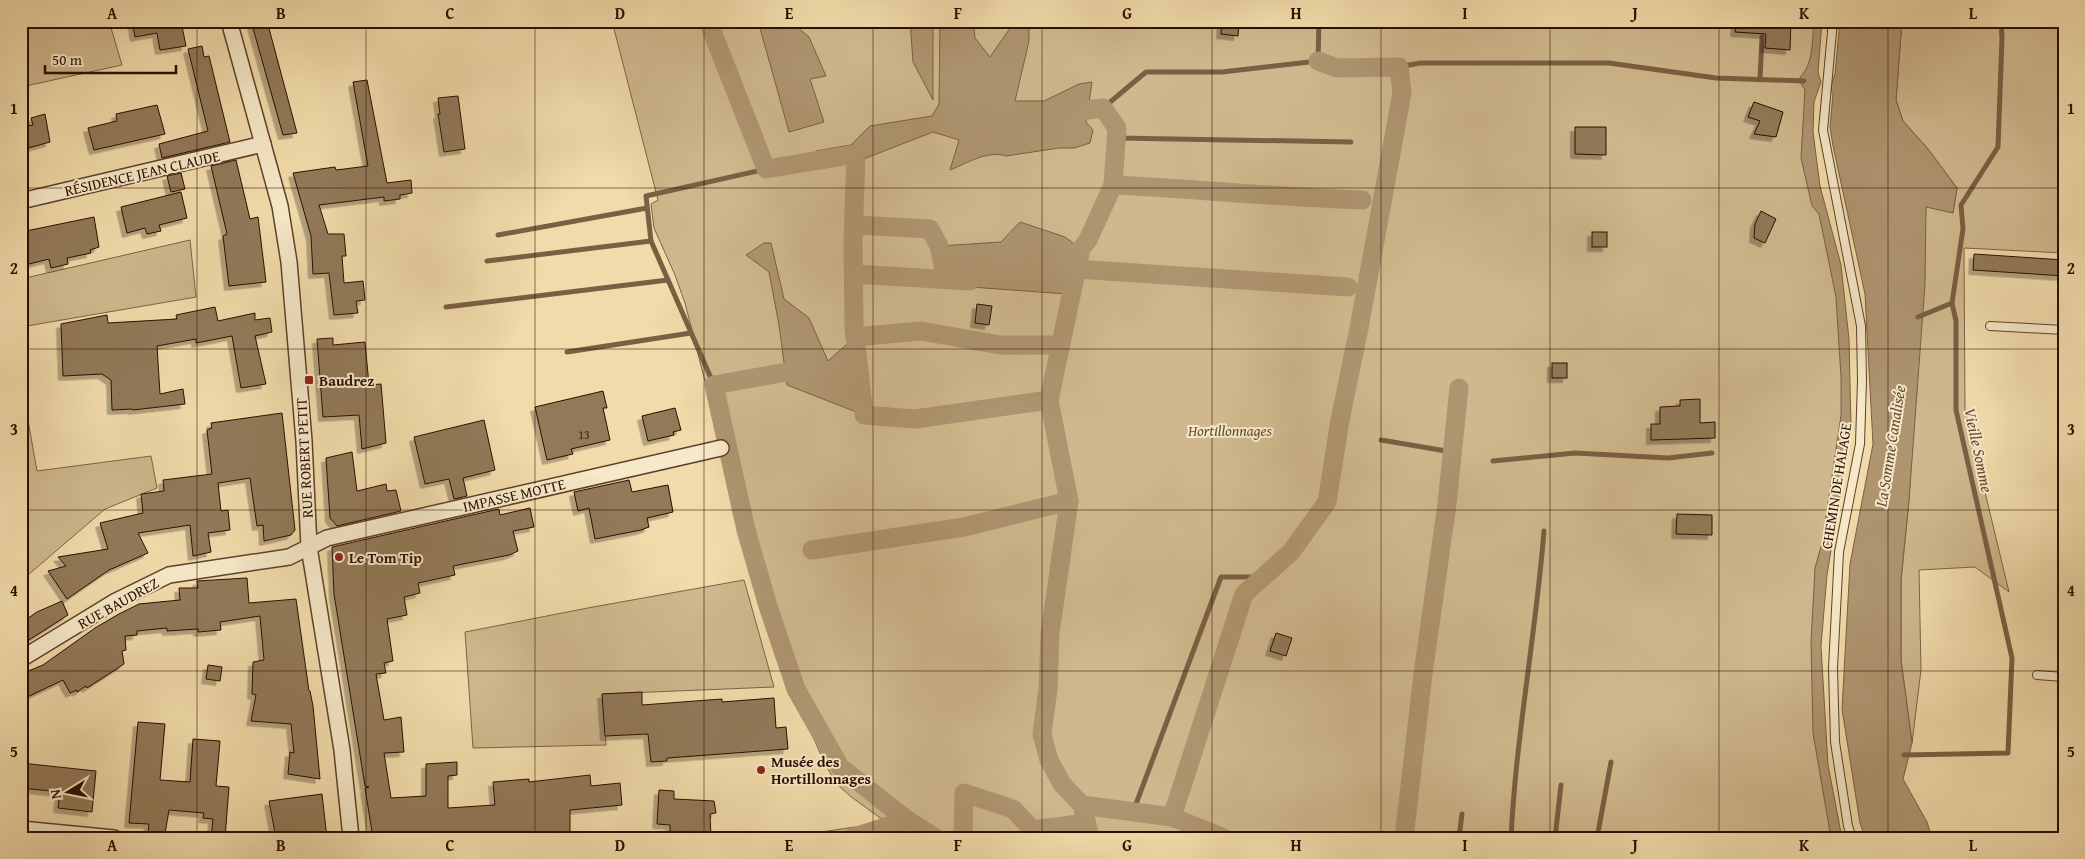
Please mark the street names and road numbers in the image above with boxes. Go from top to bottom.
street label: RÉSIDENCE JEAN CLAUDE [62,145,222,201]
street label: RUE ROBERT PETIT [290,397,318,519]
street label: CHEMIN DE HALAGE [1816,421,1856,551]
street label: IMPASSE MOTTE [461,473,568,517]
street label: RUE BAUDREZ [74,572,162,634]

